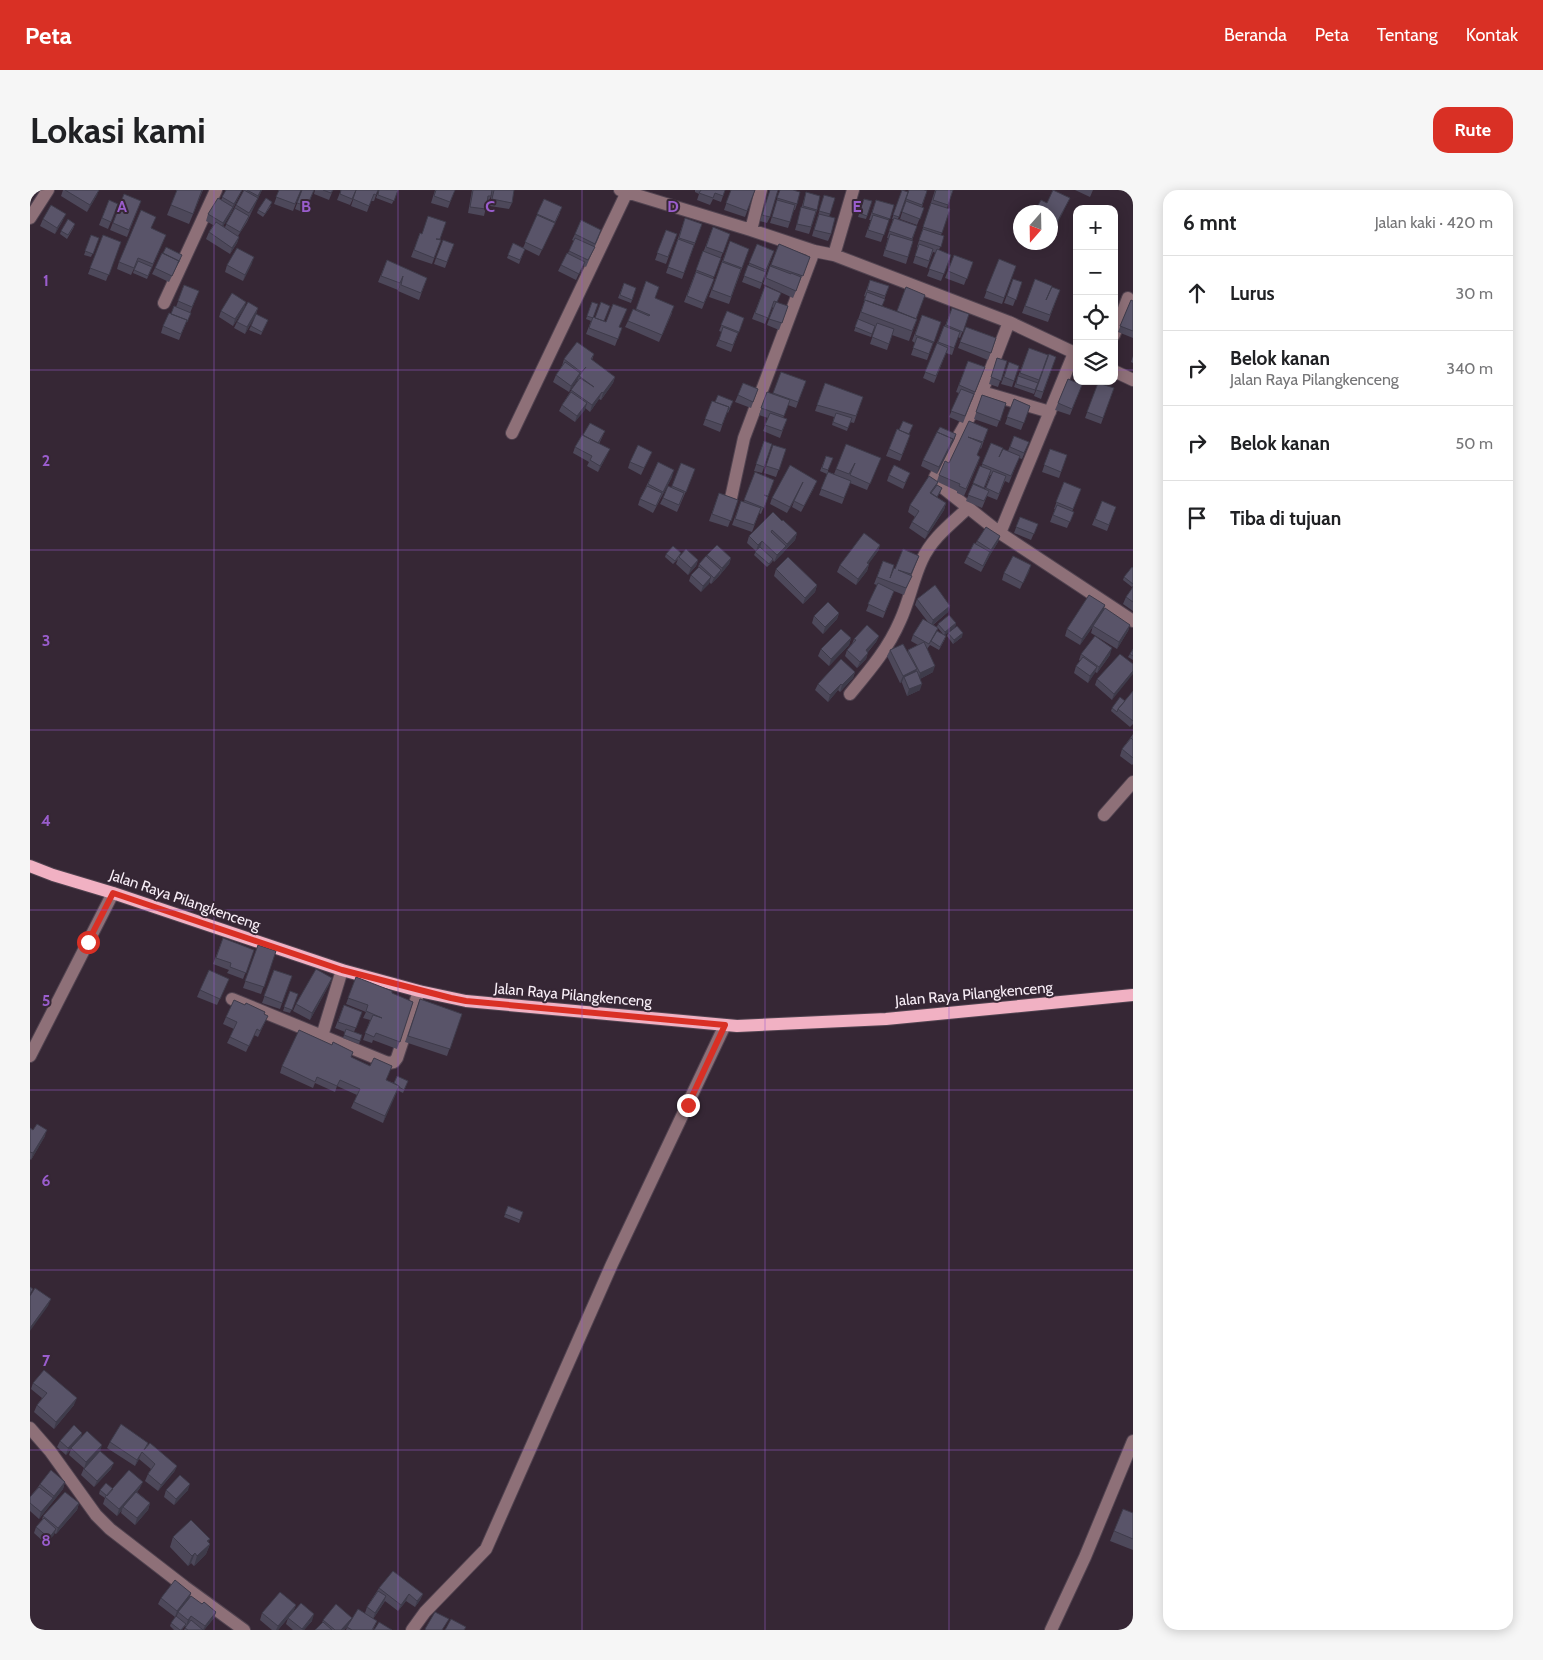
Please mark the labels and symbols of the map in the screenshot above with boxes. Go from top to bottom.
text: A [117,197,127,216]
text: B [301,197,311,216]
text: C [485,197,495,216]
text: D [667,197,679,216]
text: E [852,197,862,216]
north arrow [1013,205,1058,250]
text: 1 [43,271,49,290]
text: 2 [42,451,50,470]
text: 3 [42,631,50,650]
text: 4 [41,811,51,830]
street label: Jalan Raya Pilangkenceng [106,865,263,934]
route start [77,931,100,954]
street label: Jalan Raya Pilangkenceng [893,978,1054,1010]
street label: Jalan Raya Pilangkenceng [492,979,653,1011]
text: 5 [42,991,50,1010]
route end [677,1094,700,1117]
text: 6 [42,1171,51,1190]
text: 7 [42,1351,51,1370]
text: 8 [41,1531,51,1550]

